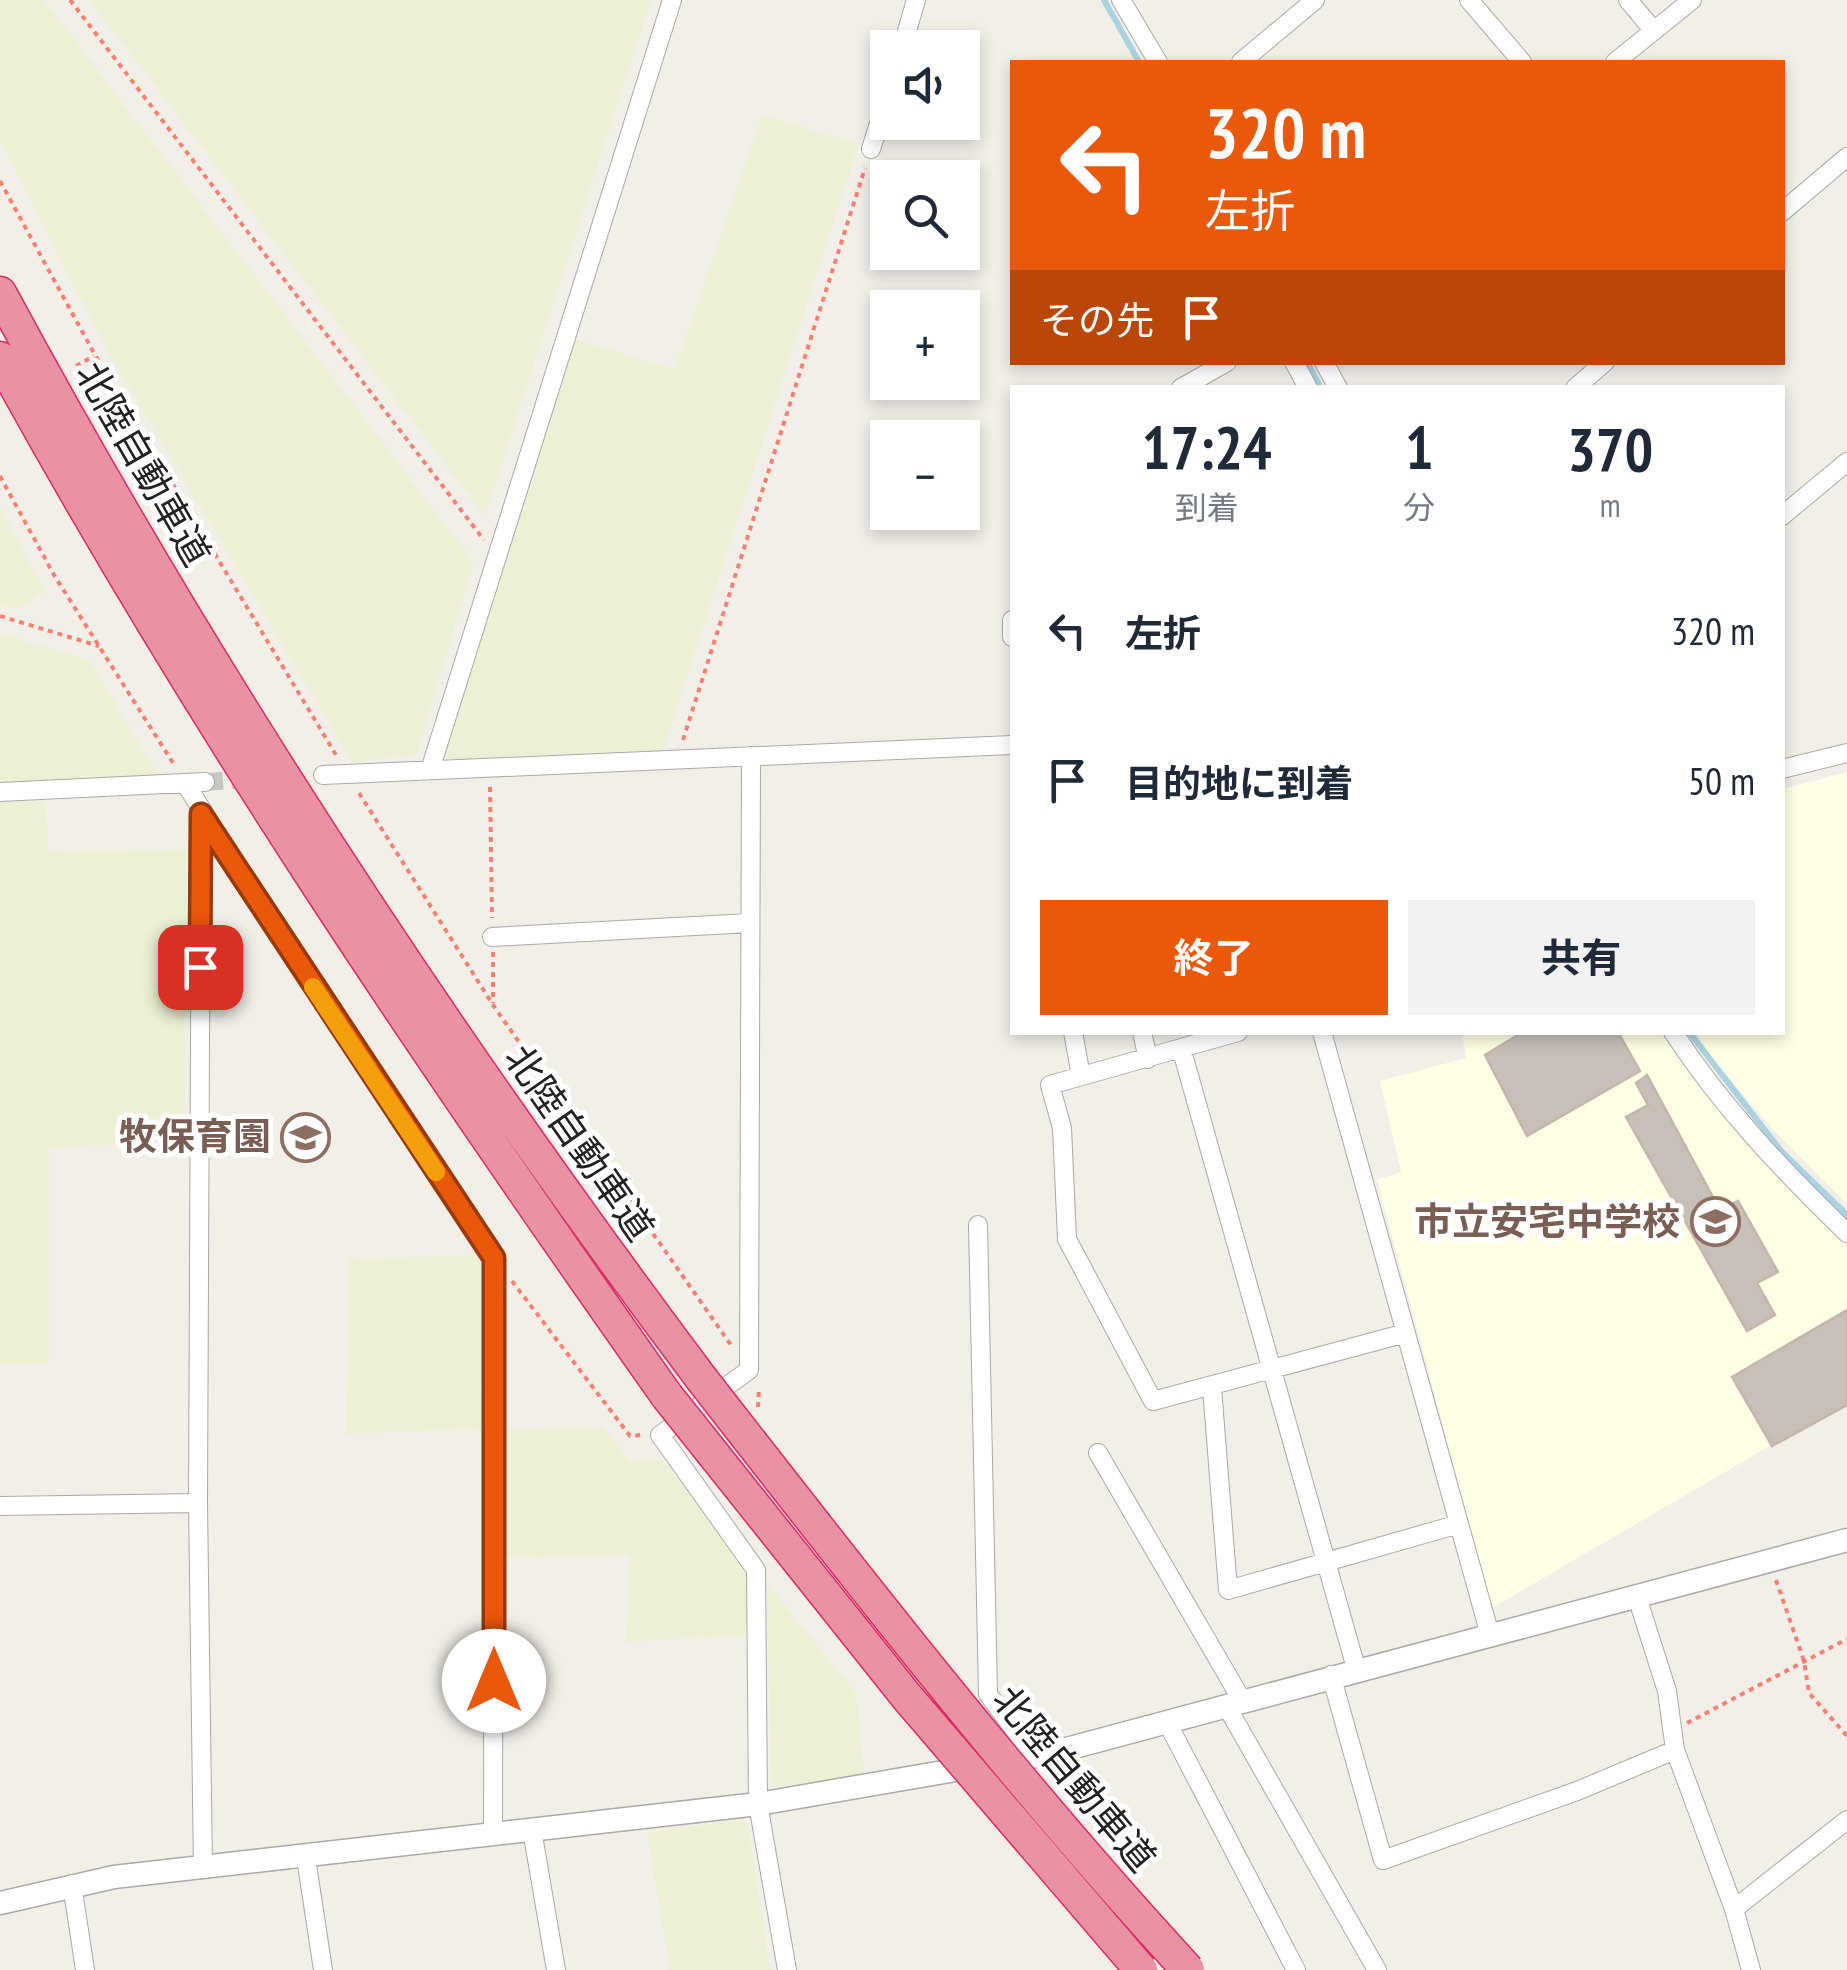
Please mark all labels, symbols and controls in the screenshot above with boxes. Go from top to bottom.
map controls [870,30,980,530]
button: sound [870,30,980,140]
text: 320 m [1205,87,1366,177]
icon: left [1040,100,1170,230]
button: search [870,160,980,270]
text: 左折 [1205,181,1295,239]
button: + [870,290,980,400]
icon: arrive [1174,290,1229,345]
text: その先 [1040,295,1154,344]
street label: 北陸自動車道 [66,352,223,574]
text: 17:24 [1142,408,1272,486]
text: 1 [1405,408,1434,486]
text: 370 [1567,410,1653,488]
button: − [870,420,980,530]
text: m [1600,484,1621,526]
text: 到着 [1175,486,1239,528]
text: 分 [1403,486,1435,528]
icon: left [1040,603,1095,658]
text: 320 m [1671,606,1755,655]
text: 左折 [1125,608,1201,657]
icon: arrive [1040,753,1095,808]
text: 50 m [1688,756,1755,805]
text: 目的地に到着 [1125,758,1353,807]
button: 終了 [1040,900,1388,1015]
button: 共有 [1408,900,1755,1015]
pin [158,925,243,1010]
icon: arrive [173,940,228,995]
street label: 北陸自動車道 [495,1035,666,1250]
place label: 牧保育園 [119,1111,271,1160]
school or university icon: 牧保育園 [280,1111,332,1163]
place label: 市立安宅中学校 [1414,1196,1680,1245]
school or university icon: 市立安宅中学校 [1689,1196,1741,1248]
position arrow [442,1629,546,1733]
street label: 北陸自動車道 [983,1675,1167,1881]

